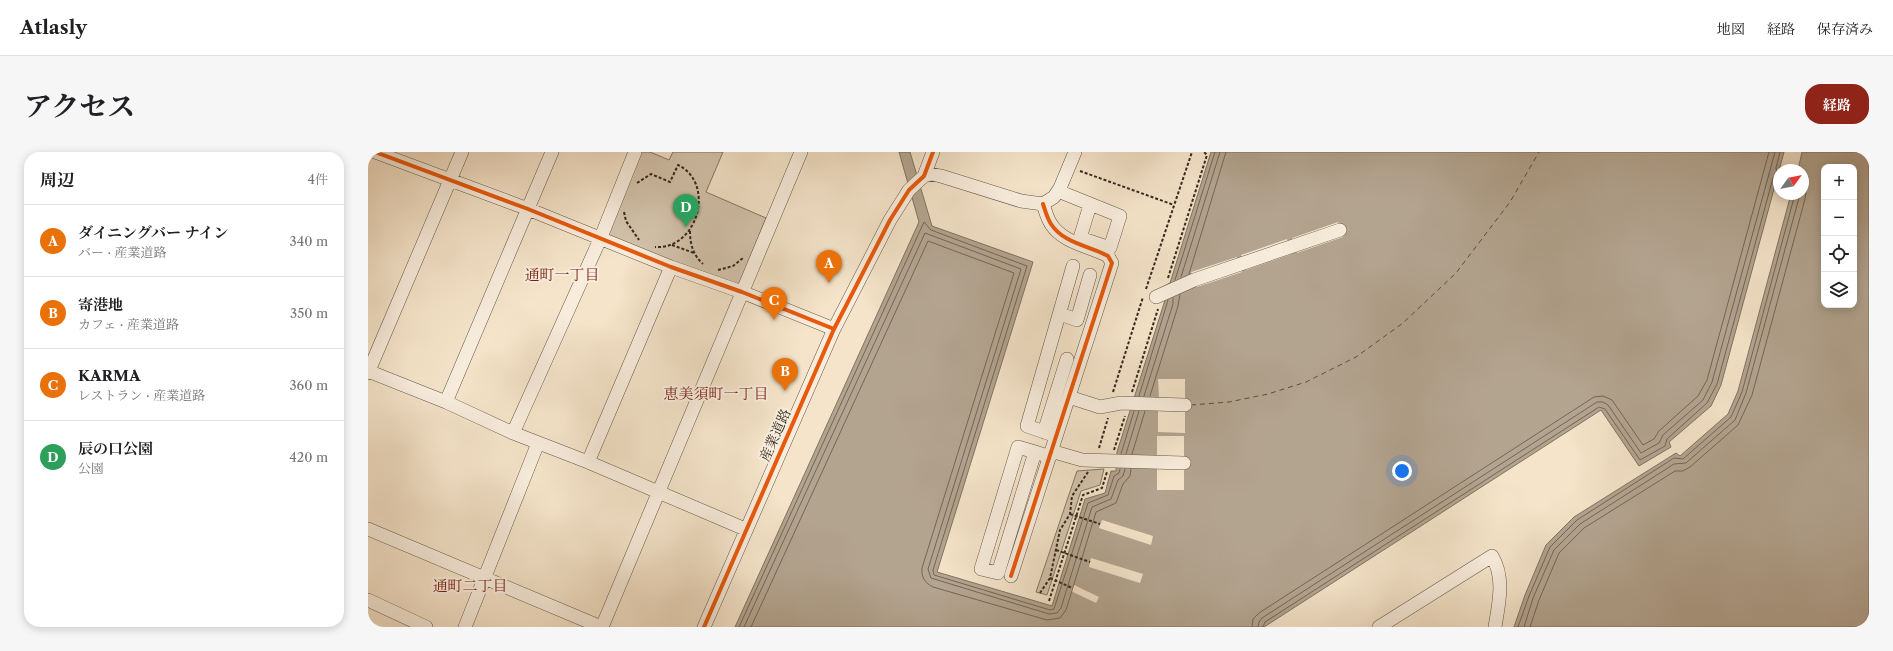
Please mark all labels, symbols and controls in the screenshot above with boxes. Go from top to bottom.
text: Atlasly [20,16,87,39]
text: 地図 [1717,20,1745,38]
text: 経路 [1767,20,1795,38]
text: 保存済み [1817,20,1873,38]
button: 経路 [1805,84,1869,124]
text: アクセス [24,89,135,123]
north arrow [1773,164,1809,200]
map controls [1821,164,1857,308]
button: + [1821,164,1857,200]
text: 周辺 [40,170,74,190]
text: 4件 [307,171,328,187]
pin: D [673,194,699,227]
button: − [1821,200,1857,236]
text: ダイニングバー ナイン [78,223,229,242]
text: A [48,233,58,249]
text: 340 m [290,233,328,249]
button: locate [1821,236,1857,272]
text: バー · 産業道路 [78,244,167,260]
pin: A [816,250,842,283]
district label: 通町一丁目 [524,265,600,284]
button: layers [1821,272,1857,308]
pin: C [761,287,787,320]
text: 寄港地 [78,295,123,314]
text: B [48,305,58,321]
text: 350 m [290,305,328,321]
text: カフェ · 産業道路 [78,316,179,332]
pin: B [772,358,798,391]
text: KARMA [78,366,141,385]
text: C [48,377,58,393]
text: 360 m [289,377,328,393]
district label: 恵美須町一丁目 [663,384,769,403]
text: レストラン · 産業道路 [78,387,205,403]
street label: 産業道路 [755,406,795,464]
text: 辰の口公園 [78,439,153,458]
text: D [47,449,59,465]
text: 420 m [289,449,328,465]
text: 公園 [78,460,104,476]
your location [1392,461,1412,481]
district label: 通町二丁目 [432,576,508,595]

